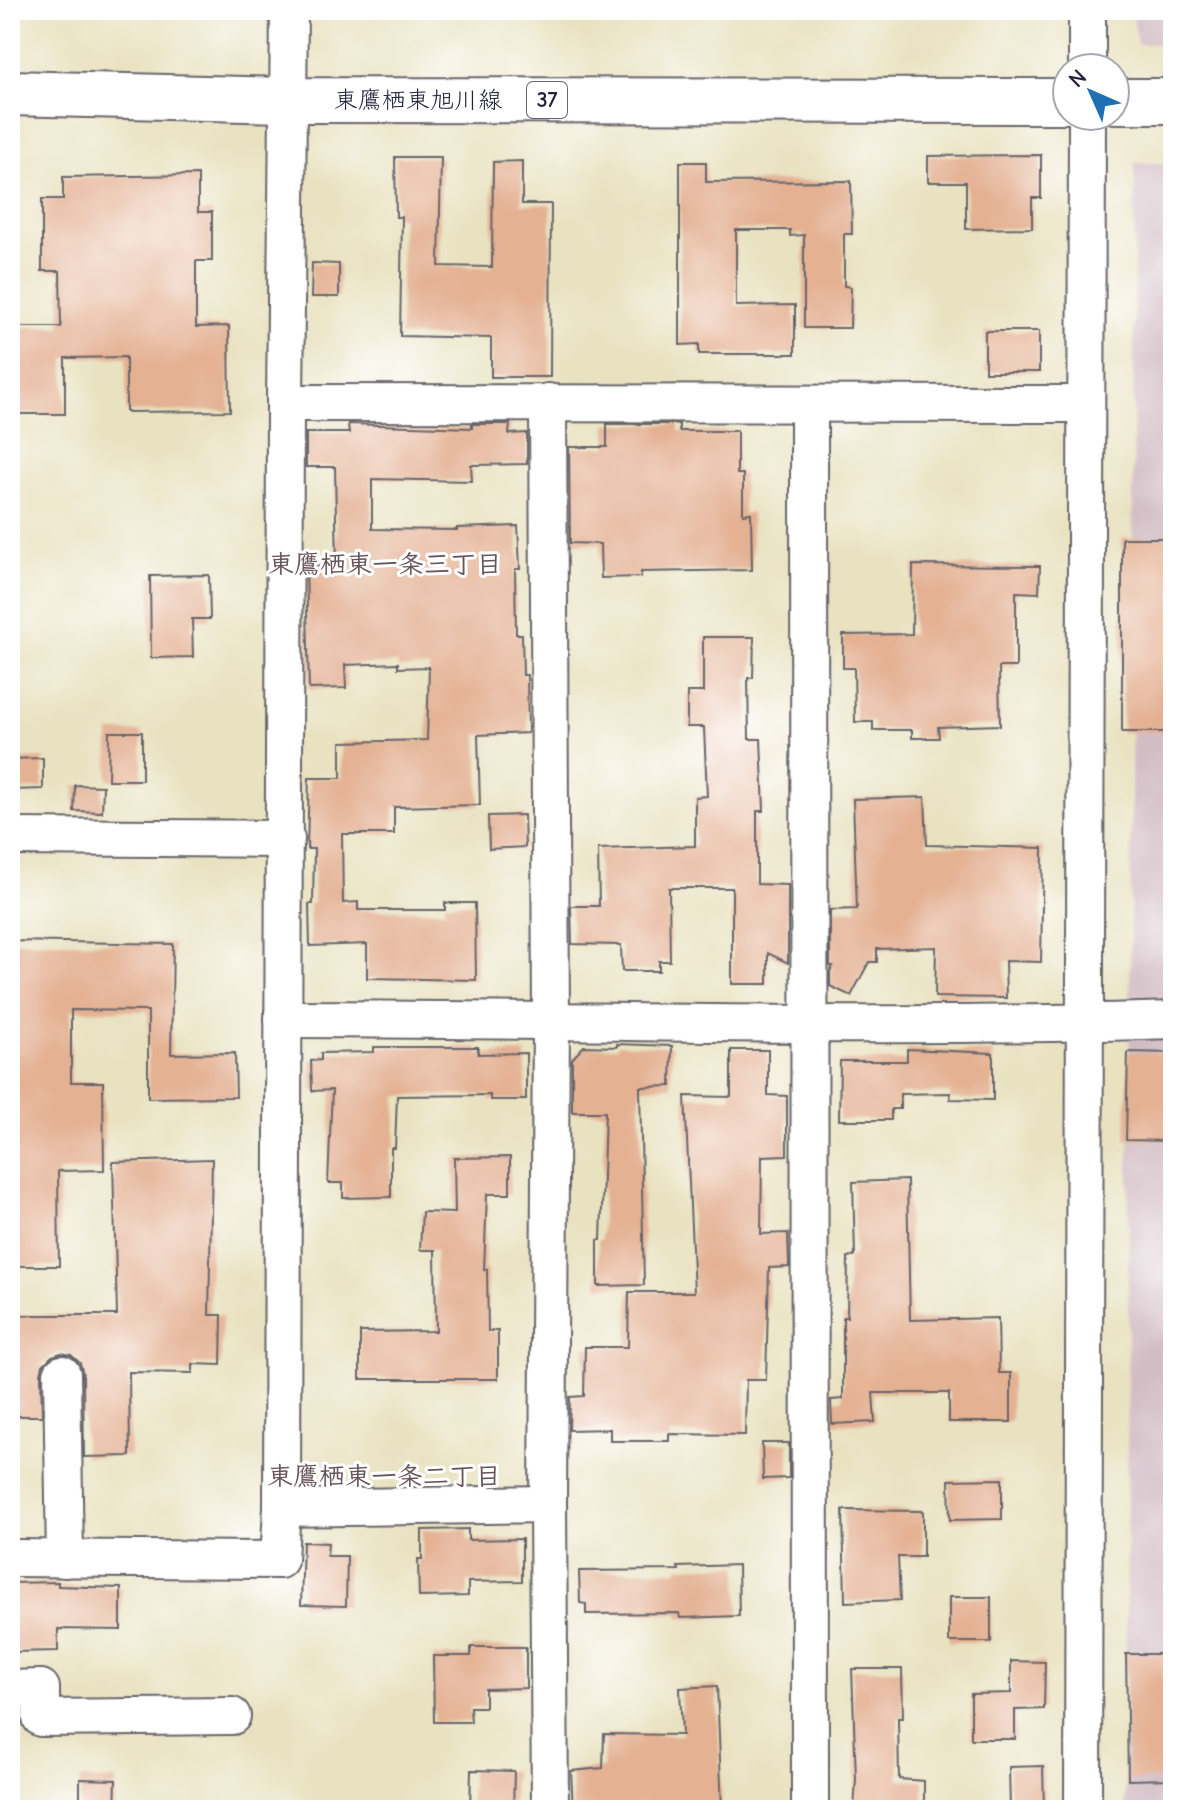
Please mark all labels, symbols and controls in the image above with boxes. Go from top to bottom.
north arrow [1051,52,1131,132]
text: N [1063,64,1092,93]
road number: 37 [527,82,567,118]
street label: 東鷹栖東旭川線 [334,86,502,114]
district label: 東鷹栖東一条三丁目 [268,550,502,580]
district label: 東鷹栖東一条二丁目 [267,1462,501,1492]

